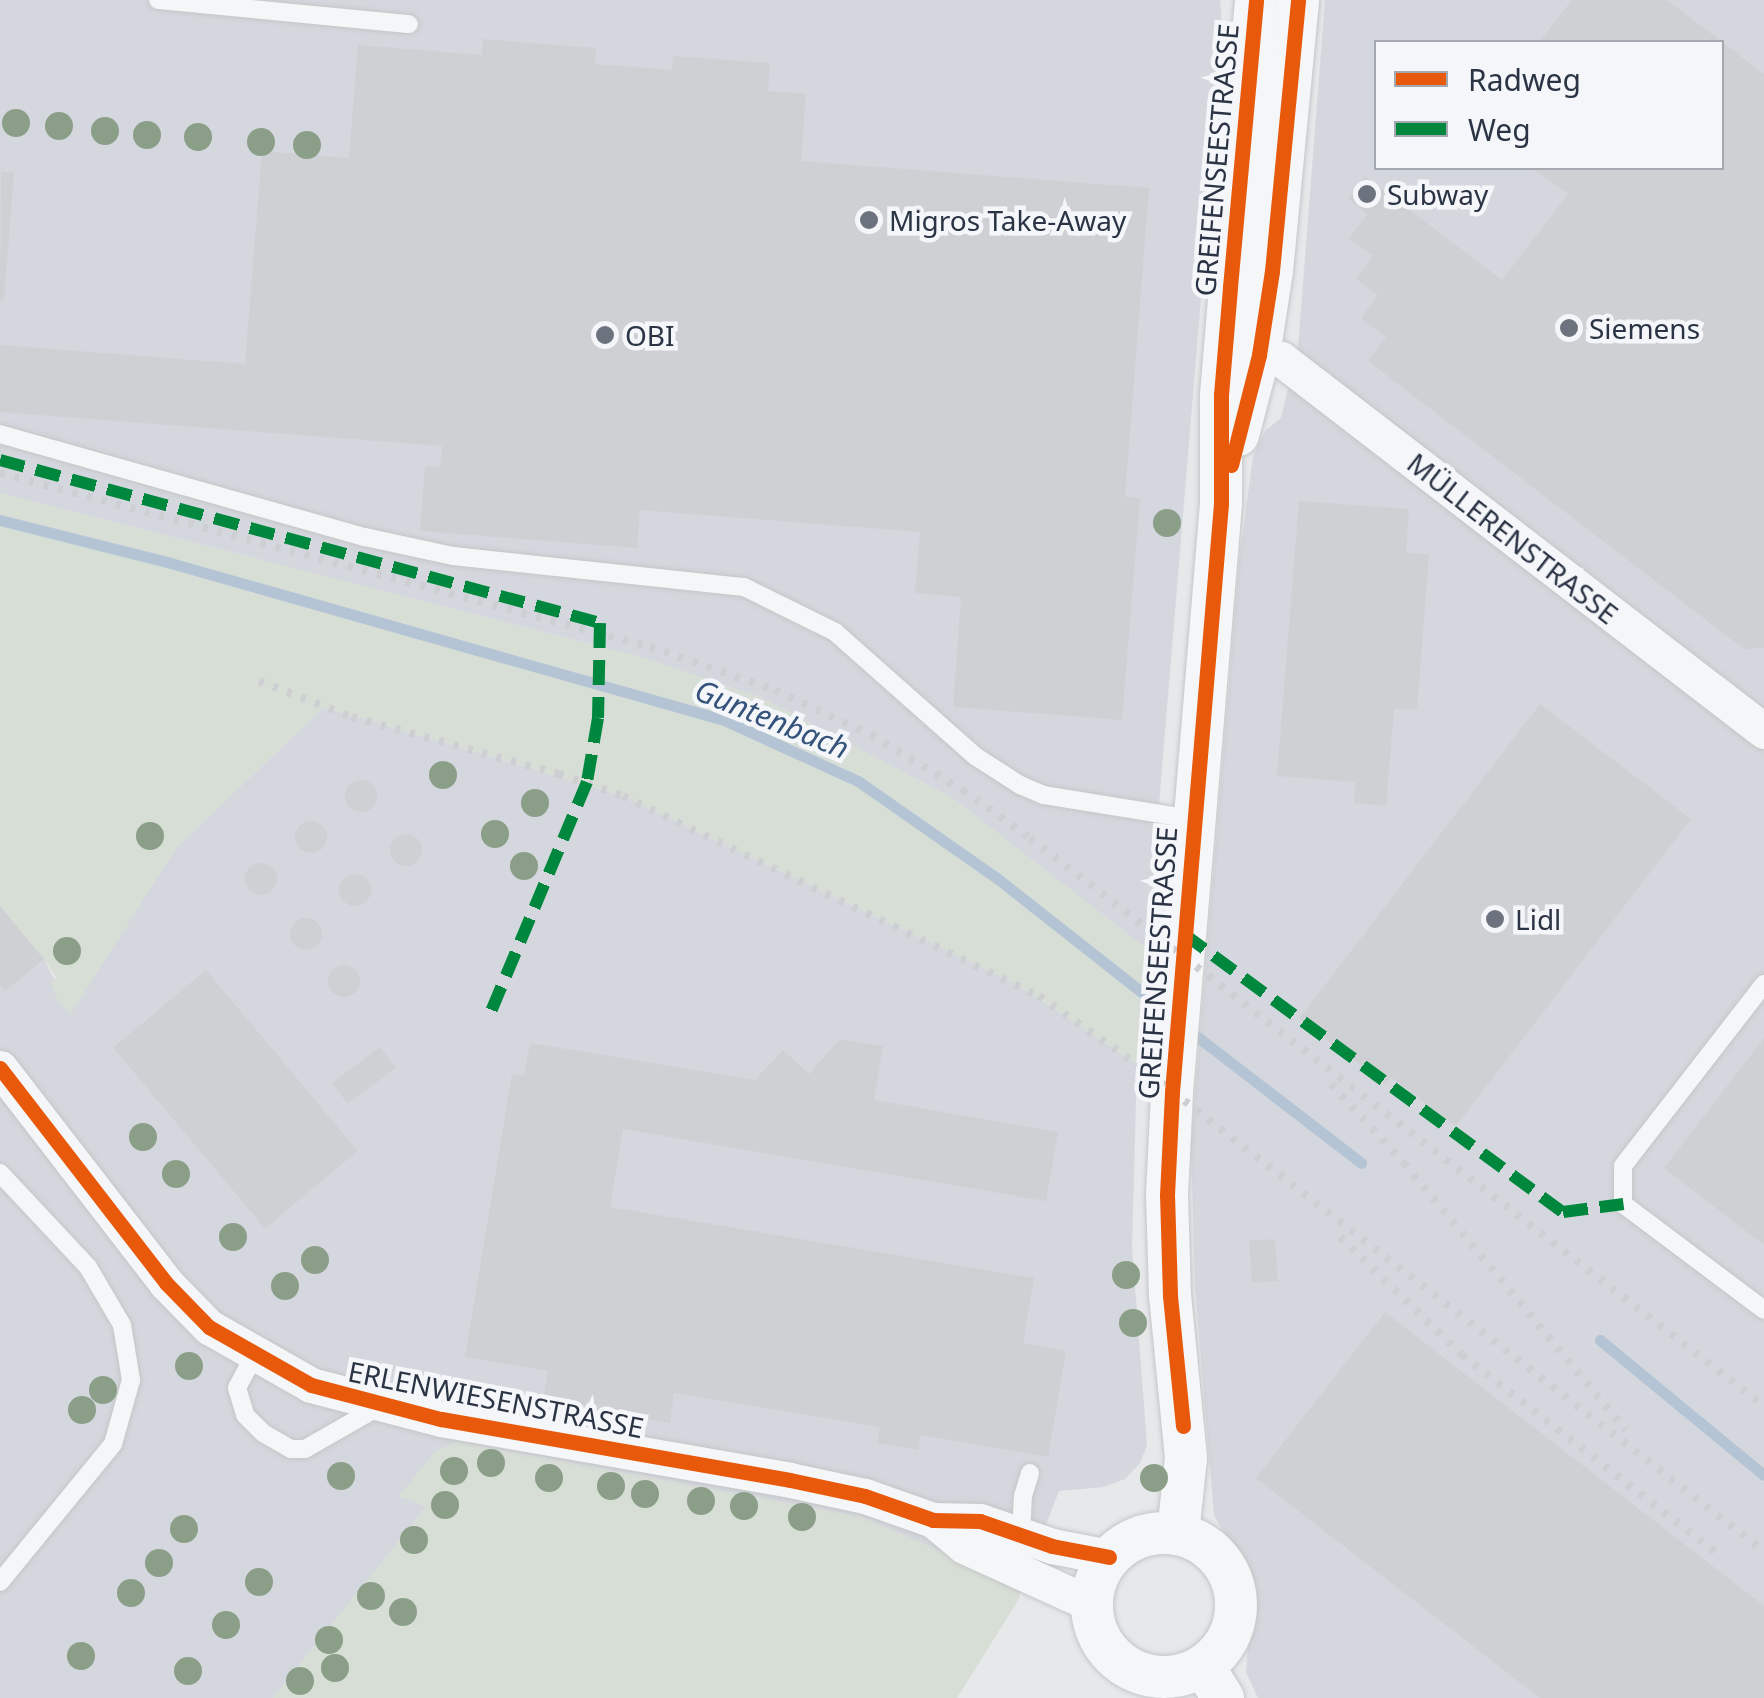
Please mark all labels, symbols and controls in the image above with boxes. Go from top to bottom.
street label: GREIFENSEESTRASSE [1187,22,1245,298]
legend [1374,40,1724,170]
text: Radweg [1468,59,1581,100]
text: Weg [1468,109,1531,150]
place label: Subway [1387,177,1488,211]
marker: Subway [1356,183,1378,205]
place label: Migros Take-Away [889,203,1126,237]
marker: Migros Take-Away [858,209,880,231]
place label: Siemens [1589,311,1700,345]
marker: Siemens [1558,317,1580,339]
place label: OBI [625,318,675,352]
marker: OBI [594,324,616,346]
street label: MÜLLERENSTRASSE [1401,445,1625,631]
water label: Guntenbach [690,672,854,766]
street label: GREIFENSEESTRASSE [1131,826,1183,1100]
place label: Lidl [1515,902,1561,936]
marker: Lidl [1484,908,1506,930]
street label: ERLENWIESENSTRASSE [345,1354,647,1444]

